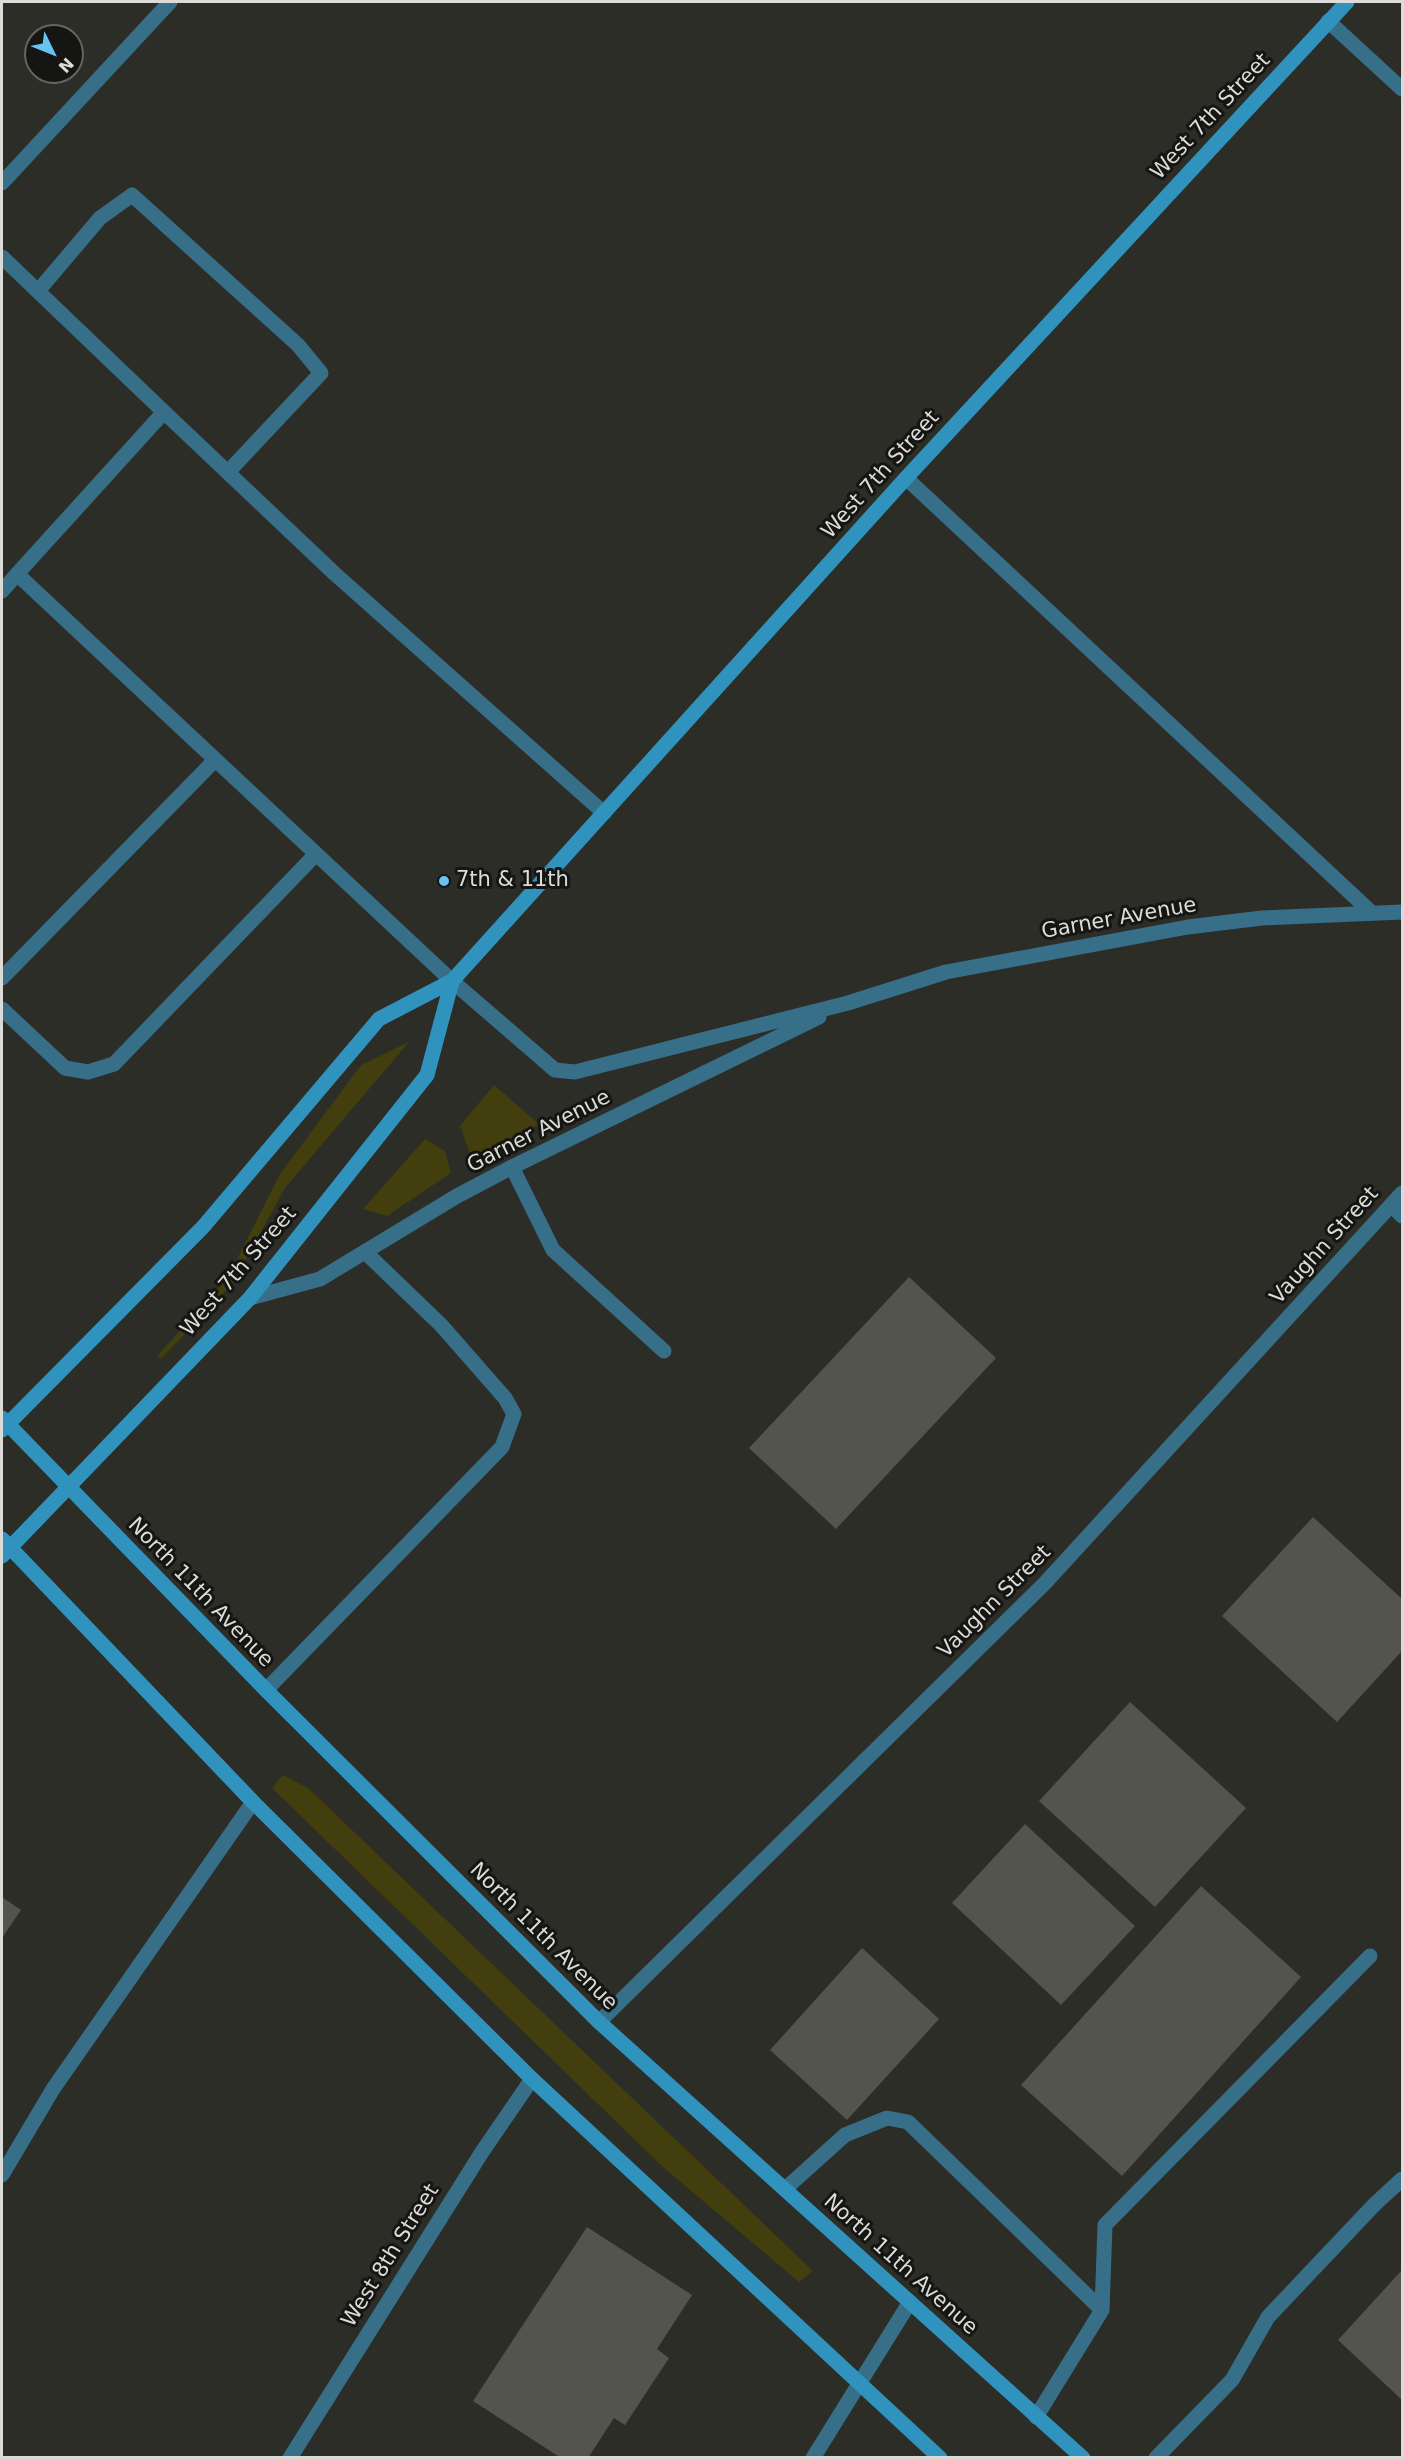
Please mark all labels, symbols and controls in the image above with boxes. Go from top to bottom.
north arrow [24,24,84,84]
street label: West 7th Street [1146,49,1276,185]
text: N [55,54,78,77]
street label: West 7th Street [817,406,945,544]
place label: 7th & 11th [456,868,569,894]
marker: 7th & 11th [437,874,451,888]
street label: Garner Avenue [1040,893,1198,945]
street label: Garner Avenue [463,1085,615,1179]
street label: Vaughn Street [1266,1182,1384,1310]
street label: West 7th Street [176,1202,302,1342]
street label: North 11th Avenue [122,1513,278,1673]
street label: Vaughn Street [933,1540,1057,1664]
street label: North 11th Avenue [464,1858,622,2016]
street label: West 8th Street [337,2180,445,2332]
street label: North 11th Avenue [818,2189,982,2341]

